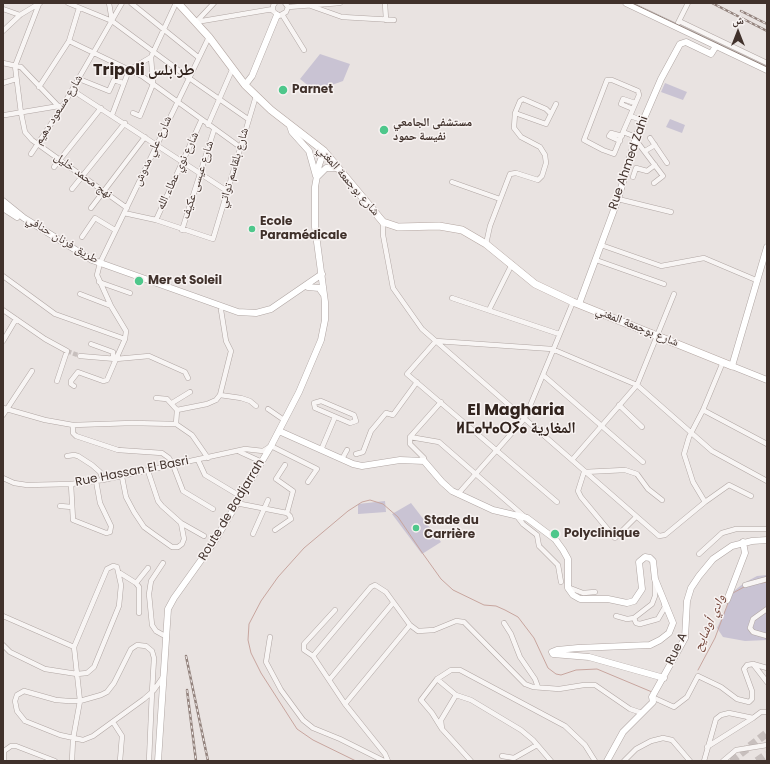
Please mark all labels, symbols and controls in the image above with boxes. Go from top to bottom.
north arrow [718,12,758,52]
text: ش [732,12,744,28]
district label: Tripoli طرابلس [93,61,195,81]
street label: شارع مسعود دهيم [32,72,86,148]
place label: Parnet [292,83,333,97]
marker: Parnet [277,84,289,96]
street label: شارع علي مدوش [131,114,175,188]
street label: Rue Ahmed Zahi [606,114,652,212]
place label: مستشفى الجامعي نفيسة حمود [393,116,472,144]
marker: مستشفى الجامعي نفيسة حمود [378,124,390,136]
street label: شارع بلقاسم تواتي [216,126,252,210]
street label: شارع نوي عطاء الله [154,130,202,212]
street label: شارع عيسى عكيف [179,139,217,221]
street label: شارع بوجمعة المغني [314,143,382,219]
street label: نهج محمد خليل [51,150,115,202]
street label: طريق فرنان حنافي [23,213,101,267]
place label: Ecole Paramédicale [260,215,347,243]
marker: Ecole Paramédicale [247,224,257,234]
place label: Mer et Soleil [148,274,222,288]
marker: Mer et Soleil [133,275,145,287]
street label: شارع بوجمعة المغني [593,304,681,350]
district label: El Magharia ⵍⵎⴰⵖⴰⵔⵢⴰ المغارية [456,401,576,439]
street label: Rue Hassan El Basri [74,454,190,490]
street label: Route de Badjarrah [196,457,268,563]
place label: Stade du Carrière [424,514,479,542]
marker: Stade du Carrière [411,523,421,533]
place label: Polyclinique [564,527,640,541]
marker: Polyclinique [549,528,561,540]
water label: وادي أوشايح [691,592,729,654]
street label: Rue A [663,631,691,667]

